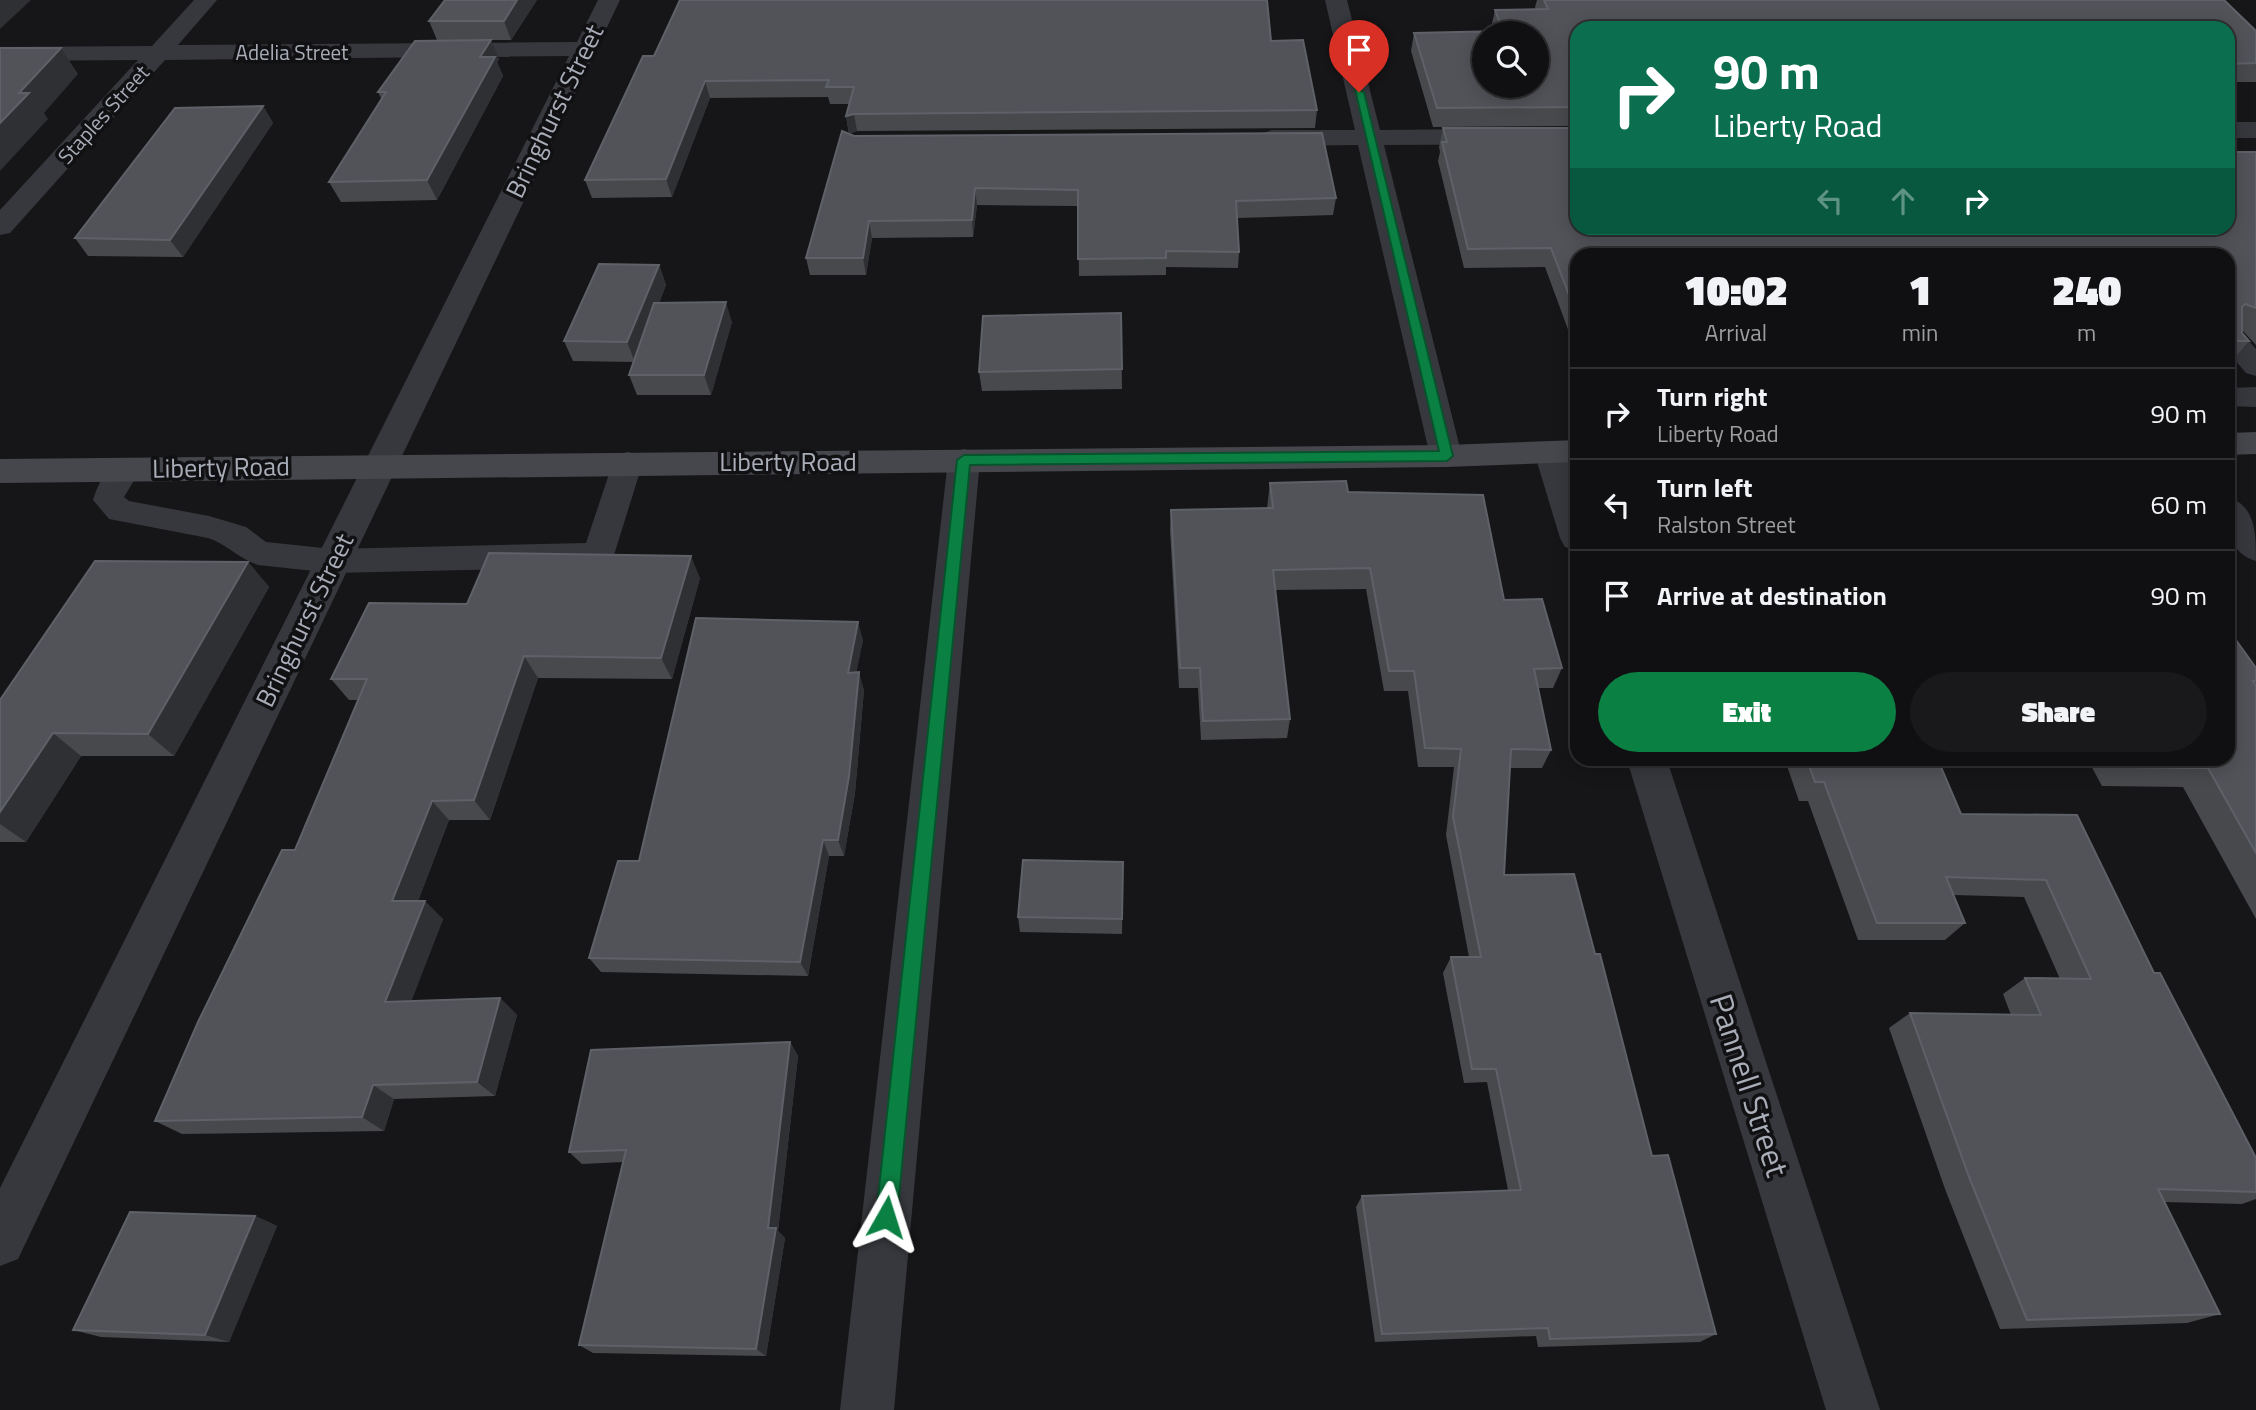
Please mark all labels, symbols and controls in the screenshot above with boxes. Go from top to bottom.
street label: Bringhurst Street [495,18,613,204]
pin [1329,20,1389,92]
map controls [1472,21,1549,98]
button: search [1472,21,1549,98]
icon: arrive [1340,31,1378,69]
text: 90 m [1713,33,1820,108]
street label: Adelia Street [236,36,349,68]
icon: right [1598,49,1689,140]
street label: Staples Street [50,57,157,171]
text: Liberty Road [1713,101,1882,149]
icon: left [1811,182,1849,220]
icon: ahead [1884,182,1922,220]
icon: right [1957,182,1995,220]
text: 10:02 [1684,257,1788,321]
text: 1 [1909,257,1932,321]
text: 240 [2052,257,2121,321]
text: Arrival [1705,315,1767,350]
text: min [1902,315,1938,350]
text: m [2077,315,2096,350]
text: Turn right [1657,377,1768,416]
text: 90 m [2150,394,2207,433]
icon: right [1598,395,1636,433]
text: Liberty Road [1657,416,1779,451]
street label: Liberty Road [719,442,857,481]
street label: Liberty Road [152,446,290,488]
text: Turn left [1657,468,1752,507]
text: 60 m [2150,485,2207,524]
icon: left [1598,486,1636,524]
text: Ralston Street [1657,507,1796,542]
street label: Bringhurst Street [245,527,363,713]
text: Arrive at destination [1657,576,1887,615]
text: 90 m [2150,576,2207,615]
icon: arrive [1598,577,1636,615]
button: Exit [1598,672,1896,752]
button: Share [1910,672,2207,752]
street label: Pannell Street [1698,987,1802,1183]
position arrow [849,1180,923,1254]

